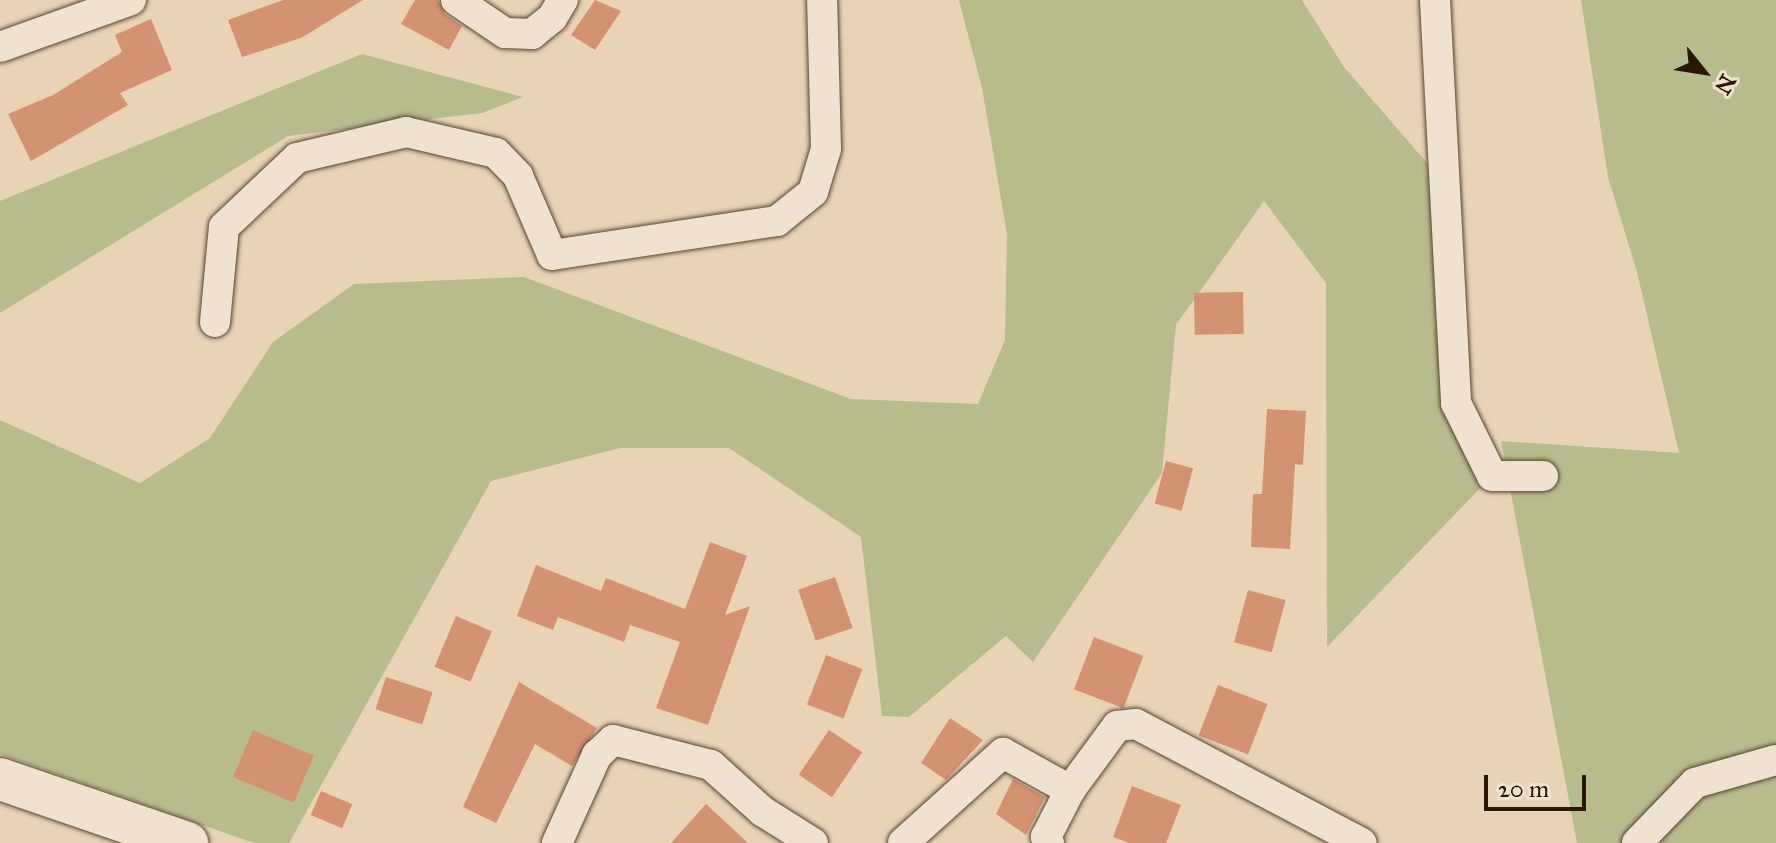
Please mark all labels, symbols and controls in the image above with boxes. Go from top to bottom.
north arrow [1664,32,1744,112]
text: N [1709,69,1742,99]
scale bar [1488,759,1590,809]
text: 20 m [1498,774,1549,804]

